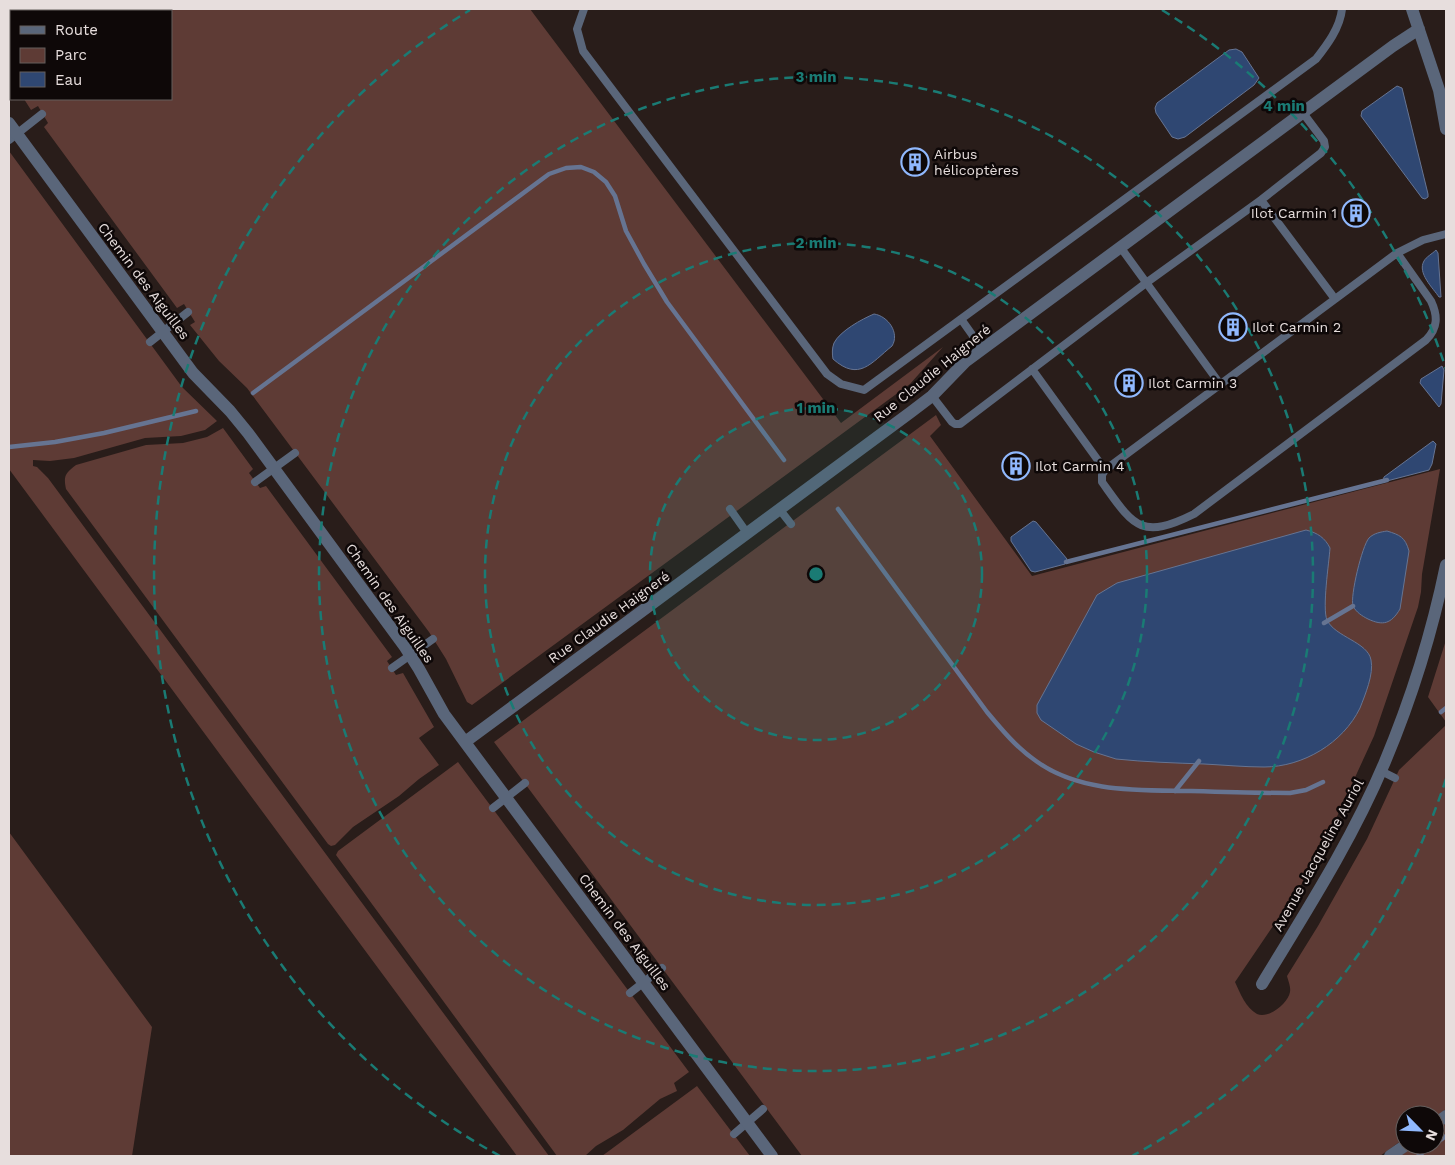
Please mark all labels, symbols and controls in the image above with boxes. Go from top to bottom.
legend [10,10,172,100]
text: Route [55,21,98,39]
text: Parc [55,46,87,64]
text: 3 min [796,68,836,86]
text: Eau [55,71,82,89]
text: 4 min [1263,97,1305,115]
place label: Airbus hélicoptères [934,146,1019,178]
building icon: Airbus hélicoptères [900,147,930,177]
building icon: Ilot Carmin 1 [1341,198,1371,228]
place label: Ilot Carmin 1 [1251,205,1337,221]
street label: Chemin des Aiguilles [95,219,193,343]
text: 2 min [795,234,837,252]
building icon: Ilot Carmin 2 [1218,312,1248,342]
place label: Ilot Carmin 2 [1252,319,1341,335]
street label: Rue Claudie Haigneré [870,321,994,425]
building icon: Ilot Carmin 3 [1114,368,1144,398]
place label: Ilot Carmin 3 [1148,375,1237,391]
text: 1 min [797,399,835,417]
building icon: Ilot Carmin 4 [1001,451,1031,481]
place label: Ilot Carmin 4 [1035,458,1125,474]
street label: Chemin des Aiguilles [343,540,437,666]
centre of rings [807,565,825,583]
street label: Rue Claudie Haigneré [545,568,673,666]
street label: Avenue Jacqueline Auriol [1269,775,1367,934]
street label: Chemin des Aiguilles [576,870,674,994]
north arrow [1395,1105,1445,1155]
text: N [1422,1127,1441,1143]

